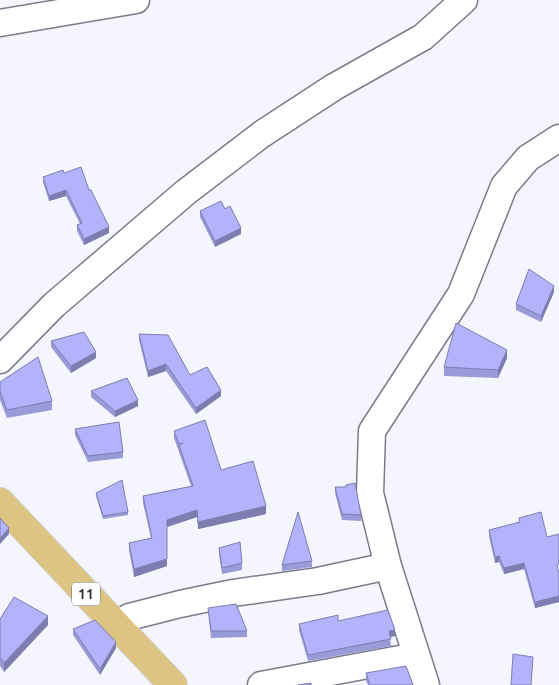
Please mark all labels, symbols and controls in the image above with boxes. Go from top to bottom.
road number: 11 [72,582,100,606]

